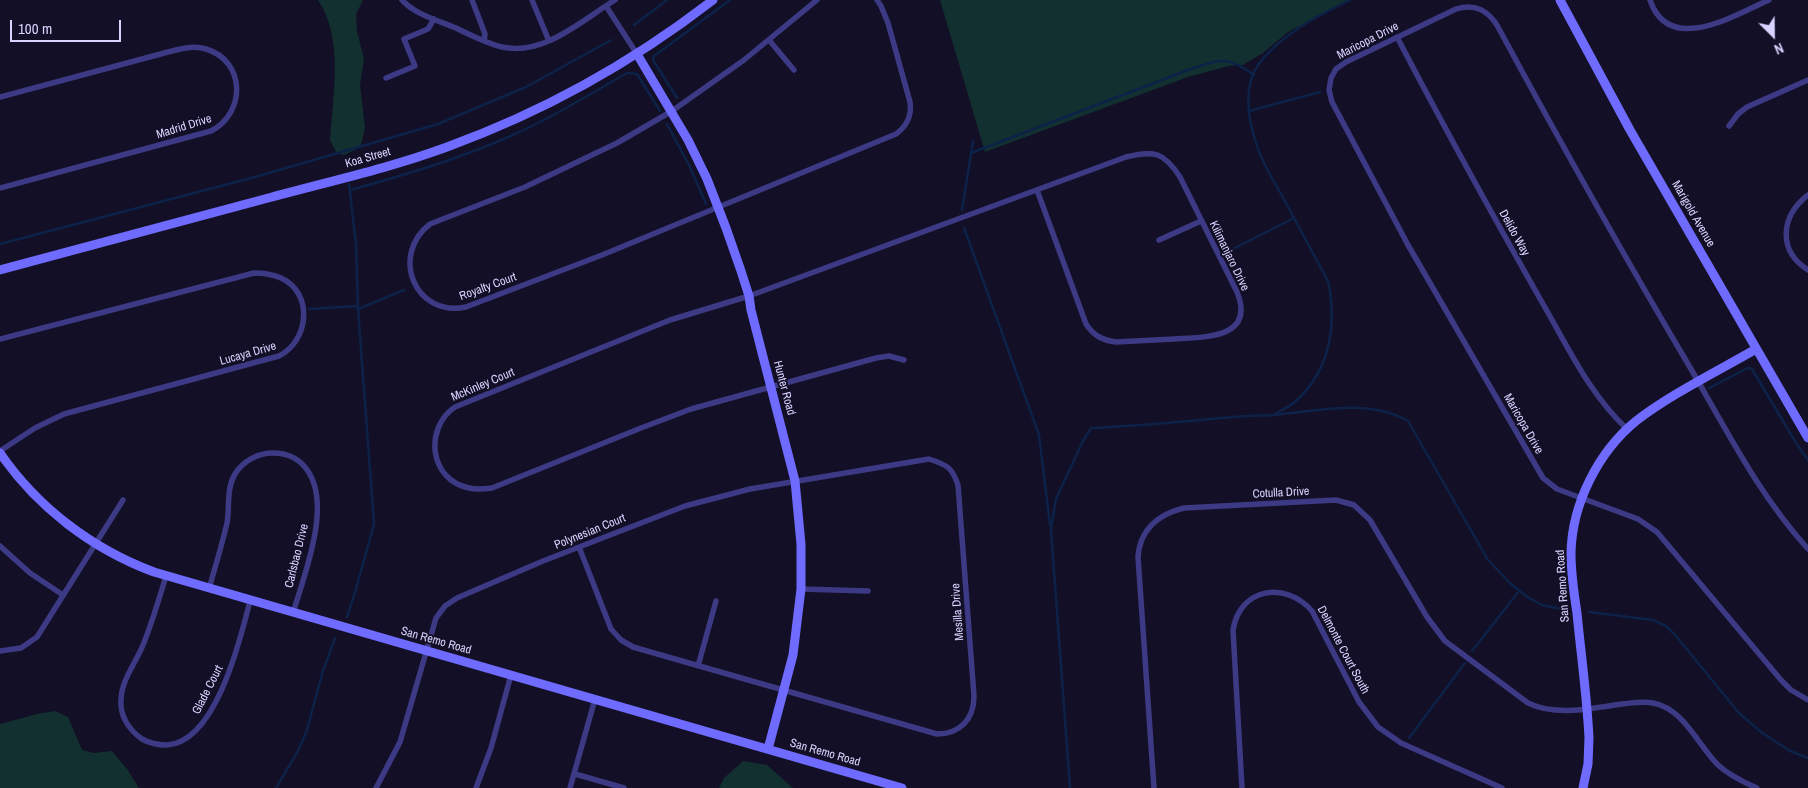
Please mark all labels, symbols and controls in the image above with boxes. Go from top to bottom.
scale bar [12,10,124,42]
north arrow [1748,10,1798,60]
text: 100 m [18,18,52,39]
street label: Maricopa Drive [1335,19,1401,63]
text: N [1772,39,1786,59]
street label: Madrid Drive [155,112,213,142]
street label: Koa Street [344,145,392,171]
street label: Marigold Avenue [1668,178,1718,250]
street label: Delido Way [1495,207,1533,259]
street label: Kilimanjaro Drive [1206,219,1252,293]
street label: Royalty Court [458,270,518,304]
street label: Lucaya Drive [218,339,278,369]
street label: Hunter Road [770,359,798,417]
street label: McKinley Court [449,365,517,405]
street label: Maricopa Drive [1500,391,1546,457]
street label: Cotulla Drive [1252,484,1310,502]
street label: Polynesian Court [552,511,628,553]
street label: Carlsbao Drive [282,522,312,590]
street label: San Remo Road [1553,549,1573,623]
street label: Mesilla Drive [949,583,967,641]
street label: Delmonte Court South [1314,604,1372,696]
street label: San Remo Road [399,624,473,658]
street label: Glade Court [190,663,226,717]
street label: San Remo Road [788,736,862,770]

